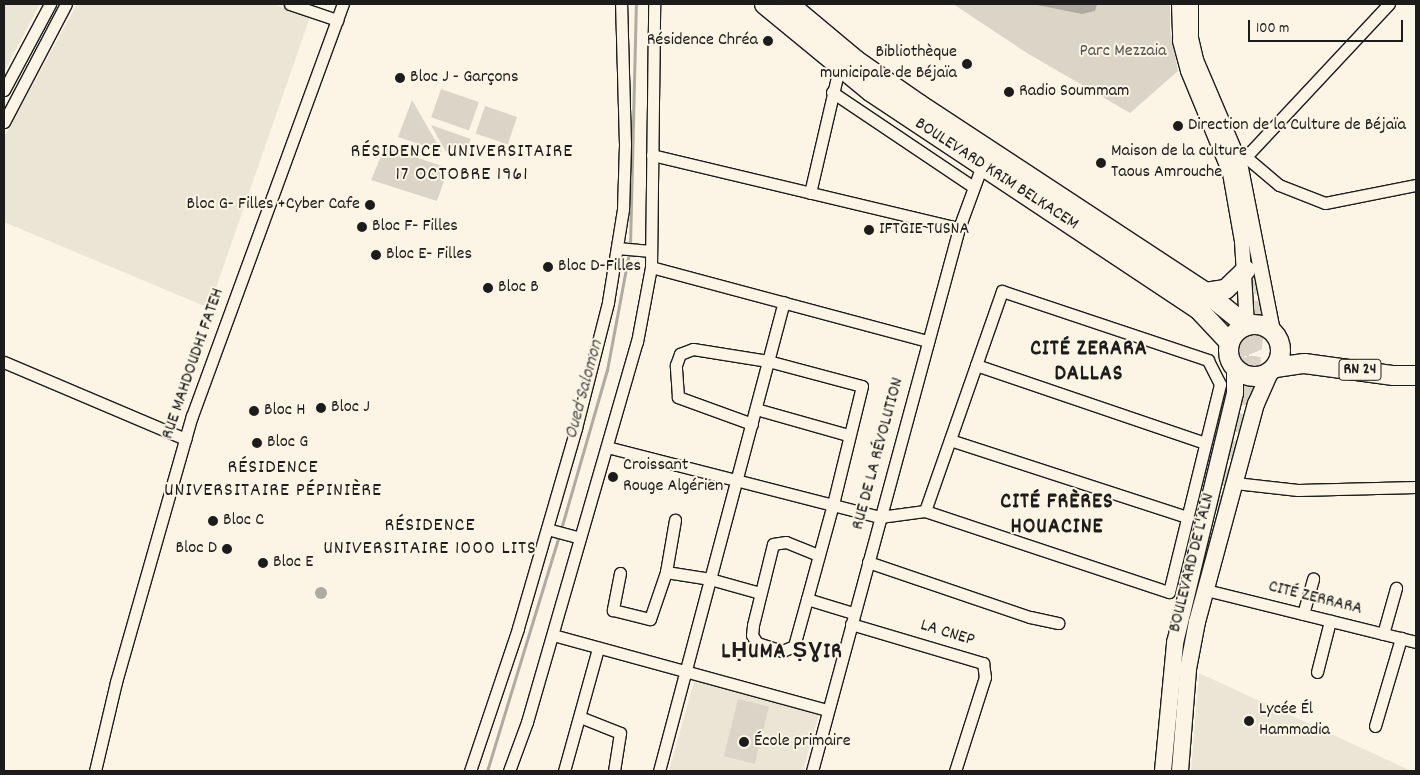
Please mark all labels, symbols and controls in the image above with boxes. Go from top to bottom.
scale bar [1250,10,1405,42]
text: 100 m [1256,18,1289,40]
place label: Résidence Chréa [647,30,758,52]
marker: Résidence Chréa [762,35,774,47]
park label: Parc Mezzaia [1080,41,1166,63]
place label: Bibliothèque municipale de Béjaïa [820,43,957,86]
marker: Bibliothèque municipale de Béjaïa [961,58,973,70]
place label: Bloc J - Garçons [410,67,518,89]
marker: Bloc J - Garçons [394,72,406,84]
place label: Radio Soummam [1019,81,1129,103]
marker: Radio Soummam [1003,86,1015,98]
street label: BOULEVARD KRIM BELKACEM [910,114,1082,236]
place label: Direction de la Culture de Béjaïa [1188,115,1406,137]
marker: Direction de la Culture de Béjaïa [1172,120,1184,132]
district label: RÉSIDENCE UNIVERSITAIRE 17 OCTOBRE 1961 [348,141,576,188]
place label: Maison de la culture Taous Amrouche [1111,142,1247,184]
marker: Maison de la culture Taous Amrouche [1095,157,1107,169]
place label: Bloc G- Filles +Cyber Cafe [187,194,360,216]
marker: Bloc G- Filles +Cyber Cafe [364,199,376,211]
place label: Bloc F- Filles [372,216,458,238]
place label: IFTGIE TUSNA [879,219,969,241]
marker: Bloc F- Filles [356,221,368,233]
marker: IFTGIE TUSNA [863,224,875,236]
place label: Bloc E- Filles [386,244,472,266]
marker: Bloc E- Filles [370,249,382,261]
place label: Bloc D-Filles [558,256,641,278]
marker: Bloc D-Filles [542,261,554,273]
place label: Bloc B [498,277,539,299]
marker: Bloc B [482,282,494,294]
street label: RUE MAHDOUDHI FATEH [158,286,230,442]
district label: CITÉ ZERARA DALLAS [1029,336,1149,388]
water label: Oued Salomon [561,338,609,442]
road number: RN 24 [1338,356,1382,384]
street label: RUE DE LA RÉVOLUTION [848,376,910,532]
place label: Bloc J [331,397,370,419]
place label: Bloc H [264,400,305,422]
marker: Bloc J [315,402,327,414]
marker: Bloc H [248,405,260,417]
place label: Bloc G [267,432,308,454]
marker: Bloc G [251,437,263,449]
district label: RÉSIDENCE UNIVERSITAIRE PÉPINIÈRE [161,456,385,503]
place label: Croissant Rouge Algérien [623,456,723,498]
marker: Croissant Rouge Algérien [607,471,619,483]
district label: CITÉ FRÈRES HOUACINE [999,489,1115,540]
street label: BOULEVARD DE L'ALN [1165,491,1221,635]
place label: Bloc C [223,510,264,532]
marker: Bloc C [207,515,219,527]
district label: RÉSIDENCE UNIVERSITAIRE 1000 LITS [320,515,540,562]
place label: Bloc D [176,538,217,560]
marker: Bloc D [221,543,233,555]
place label: Bloc E [273,552,313,574]
marker: Bloc E [257,557,269,569]
street label: CITÉ ZERRARA [1266,577,1364,621]
street label: LA CNEP [917,616,977,652]
district label: LḤUMA ṢƔIR [721,640,843,666]
place label: Lycée Él Hammadia [1259,700,1330,742]
marker: Lycée Él Hammadia [1243,715,1255,727]
place label: École primaire [754,731,851,753]
marker: École primaire [738,736,750,748]

